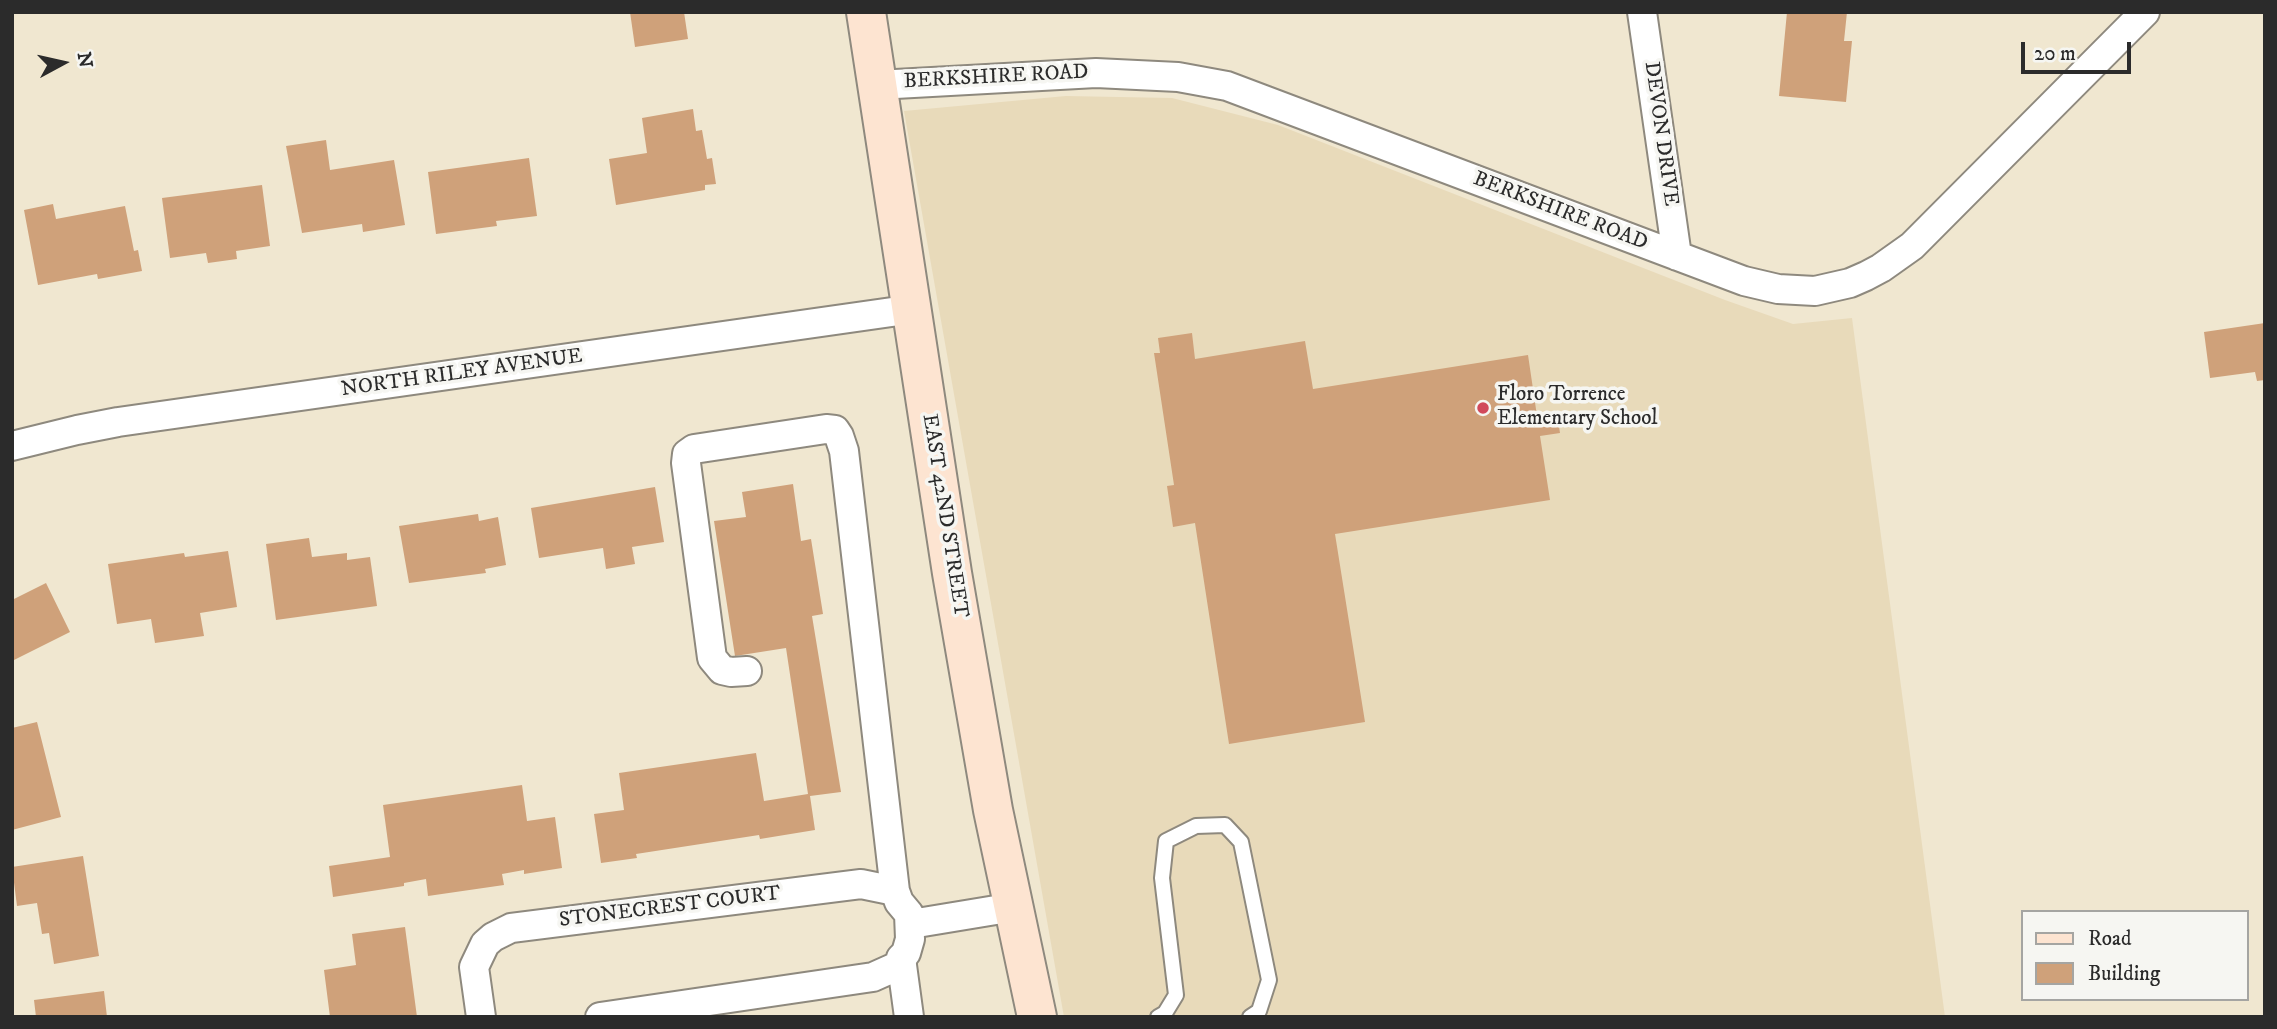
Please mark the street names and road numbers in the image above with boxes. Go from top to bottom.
street label: DEVON DRIVE [1637,60,1683,208]
street label: BERKSHIRE ROAD [903,61,1089,95]
street label: BERKSHIRE ROAD [1469,167,1651,257]
street label: NORTH RILEY AVENUE [340,345,584,403]
street label: EAST 42ND STREET [915,412,973,620]
street label: STONECREST COURT [558,882,782,934]

